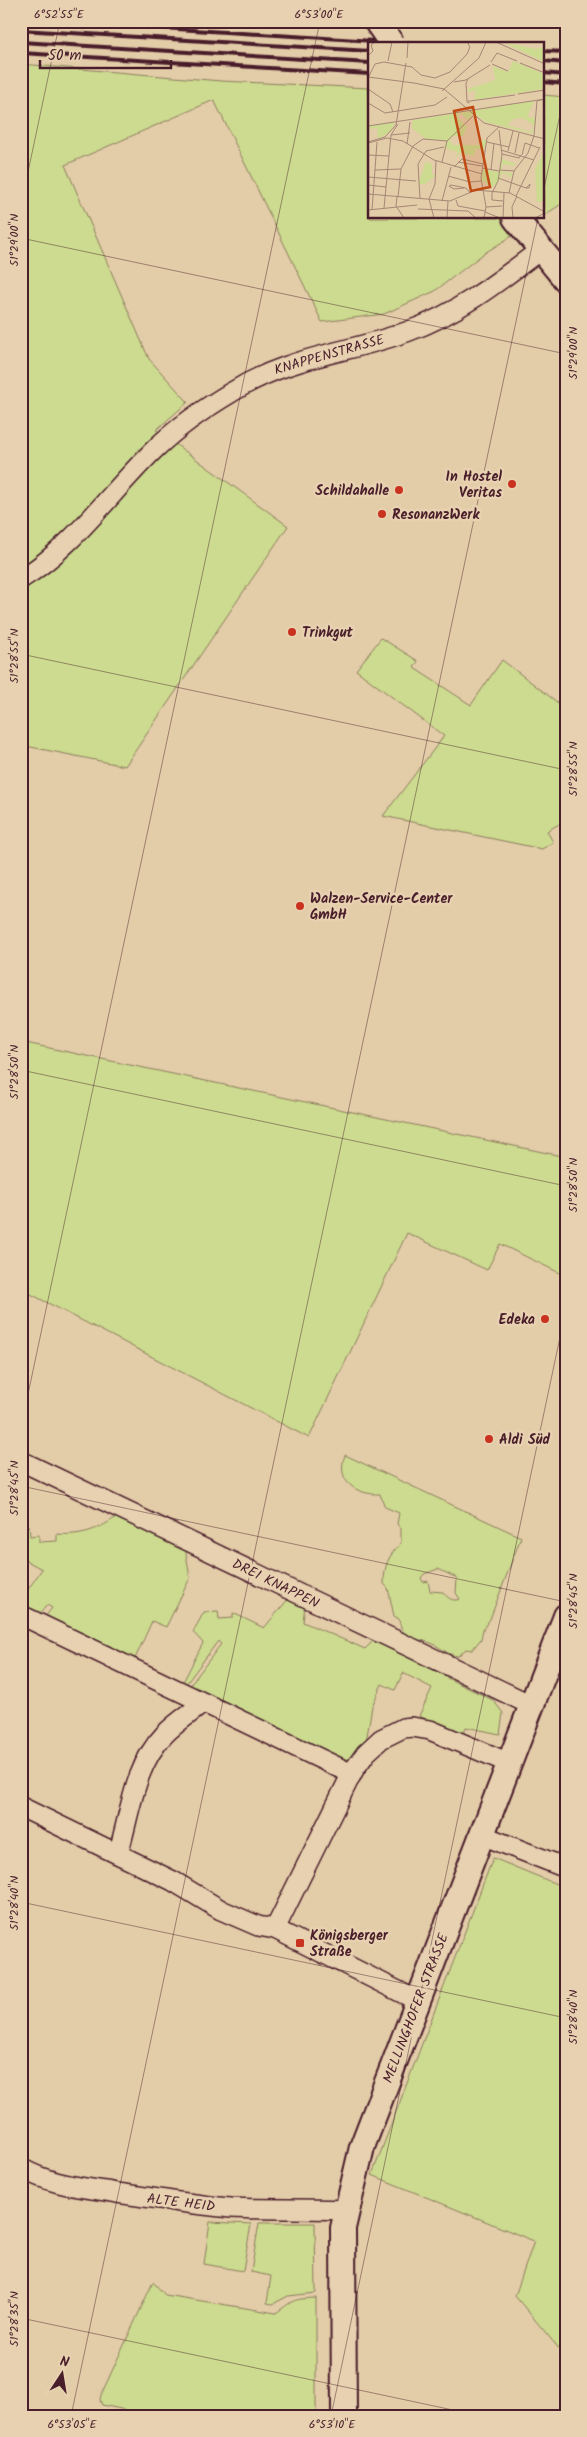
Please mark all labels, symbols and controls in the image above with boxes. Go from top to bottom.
text: 6°52'55"E [34,5,85,24]
text: 6°53'00"E [295,5,344,24]
scale bar [40,38,171,70]
inset map [368,42,544,219]
text: 50 m [48,44,82,68]
text: 51°29'00"N [5,214,24,266]
text: 51°29'00"N [564,327,583,379]
street label: KNAPPENSTRASSE [272,328,388,381]
place label: In Hostel Veritas [446,466,502,504]
marker: In Hostel Veritas [506,478,518,490]
place label: Schildahalle [315,480,389,502]
marker: Schildahalle [393,484,405,496]
place label: ResonanzWerk [392,504,480,526]
marker: ResonanzWerk [376,508,388,520]
place label: Trinkgut [302,622,354,644]
marker: Trinkgut [286,626,298,638]
text: 51°28'55"N [5,628,24,684]
text: 51°28'55"N [564,741,583,797]
place label: Walzen-Service-Center GmbH [310,888,453,926]
marker: Walzen-Service-Center GmbH [294,900,306,912]
text: 51°28'50"N [5,1045,24,1099]
text: 51°28'50"N [564,1158,583,1212]
place label: Edeka [499,1309,535,1331]
marker: Edeka [539,1313,551,1325]
place label: Aldi Süd [499,1429,551,1451]
marker: Aldi Süd [483,1433,495,1445]
text: 51°28'45"N [5,1460,24,1516]
street label: DREI KNAPPEN [228,1553,323,1615]
text: 51°28'45"N [564,1573,583,1629]
text: 51°28'40"N [5,1876,24,1930]
place label: Königsberger Straße [310,1925,389,1963]
street label: MELLINGHOFER STRASSE [377,1930,455,2086]
marker: Königsberger Straße [294,1937,306,1949]
text: 51°28'40"N [564,1990,583,2044]
street label: ALTE HEID [146,2188,216,2218]
text: 51°28'35"N [5,2291,24,2347]
north arrow [38,2350,88,2400]
text: N [58,2351,71,2374]
text: 6°53'05"E [47,2415,98,2434]
text: 6°53'10"E [309,2415,356,2434]

